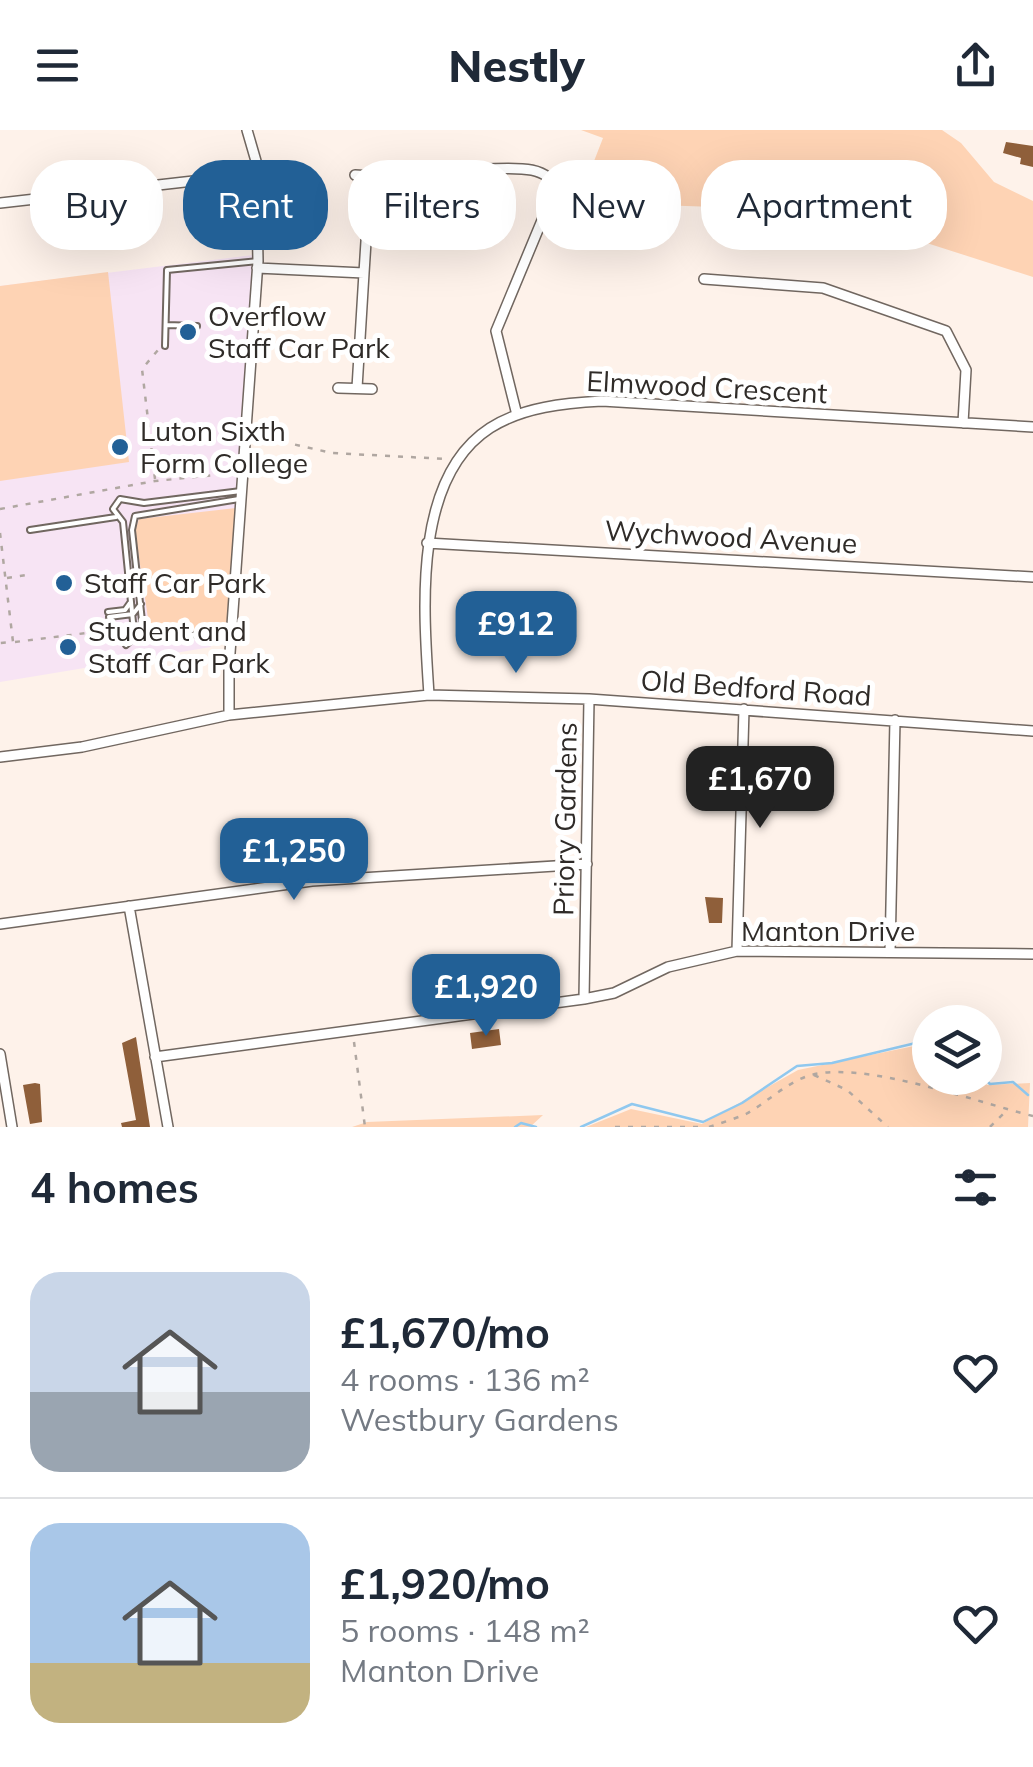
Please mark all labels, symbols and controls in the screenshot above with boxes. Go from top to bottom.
text: Nestly [448,37,585,93]
icon: menu [30,38,85,93]
icon: share [948,38,1003,93]
chip: Buy [30,160,163,250]
chip: Rent [183,160,328,250]
chip: Filters [348,160,516,250]
chip: New [536,160,681,250]
chip: Apartment [701,160,947,250]
place label: Overflow Staff Car Park [208,298,390,365]
marker: Overflow Staff Car Park [177,321,199,343]
street label: Elmwood Crescent [586,363,829,410]
place label: Luton Sixth Form College [140,413,308,480]
marker: Luton Sixth Form College [109,436,131,458]
street label: Wychwood Avenue [604,512,858,561]
place label: Staff Car Park [84,565,266,600]
marker: Staff Car Park [53,572,75,594]
pin: £912 [457,591,575,676]
text: £912 [478,603,554,643]
place label: Student and Staff Car Park [88,613,270,680]
marker: Student and Staff Car Park [57,636,79,658]
street label: Old Bedford Road [639,662,873,713]
street label: Priory Gardens [545,722,584,916]
pin: £1,670 [679,746,841,831]
text: £1,670 [708,758,812,798]
pin: £1,250 [213,818,375,903]
text: £1,250 [242,830,346,870]
street label: Manton Drive [741,913,915,948]
pin: £1,920 [405,954,567,1039]
text: £1,920 [434,966,538,1006]
map controls [912,1005,1002,1095]
button: layers [912,1005,1002,1095]
icon: filters [948,1160,1003,1215]
text: 4 homes [30,1161,199,1214]
text: £1,670/mo [340,1306,550,1359]
icon: home [110,1312,230,1432]
icon: heart [948,1345,1003,1400]
text: 4 rooms · 136 m² [340,1359,590,1399]
text: Westbury Gardens [340,1399,619,1439]
text: £1,920/mo [340,1557,550,1610]
icon: home [110,1563,230,1683]
icon: heart [948,1596,1003,1651]
text: 5 rooms · 148 m² [340,1610,590,1650]
text: Manton Drive [340,1650,539,1690]

